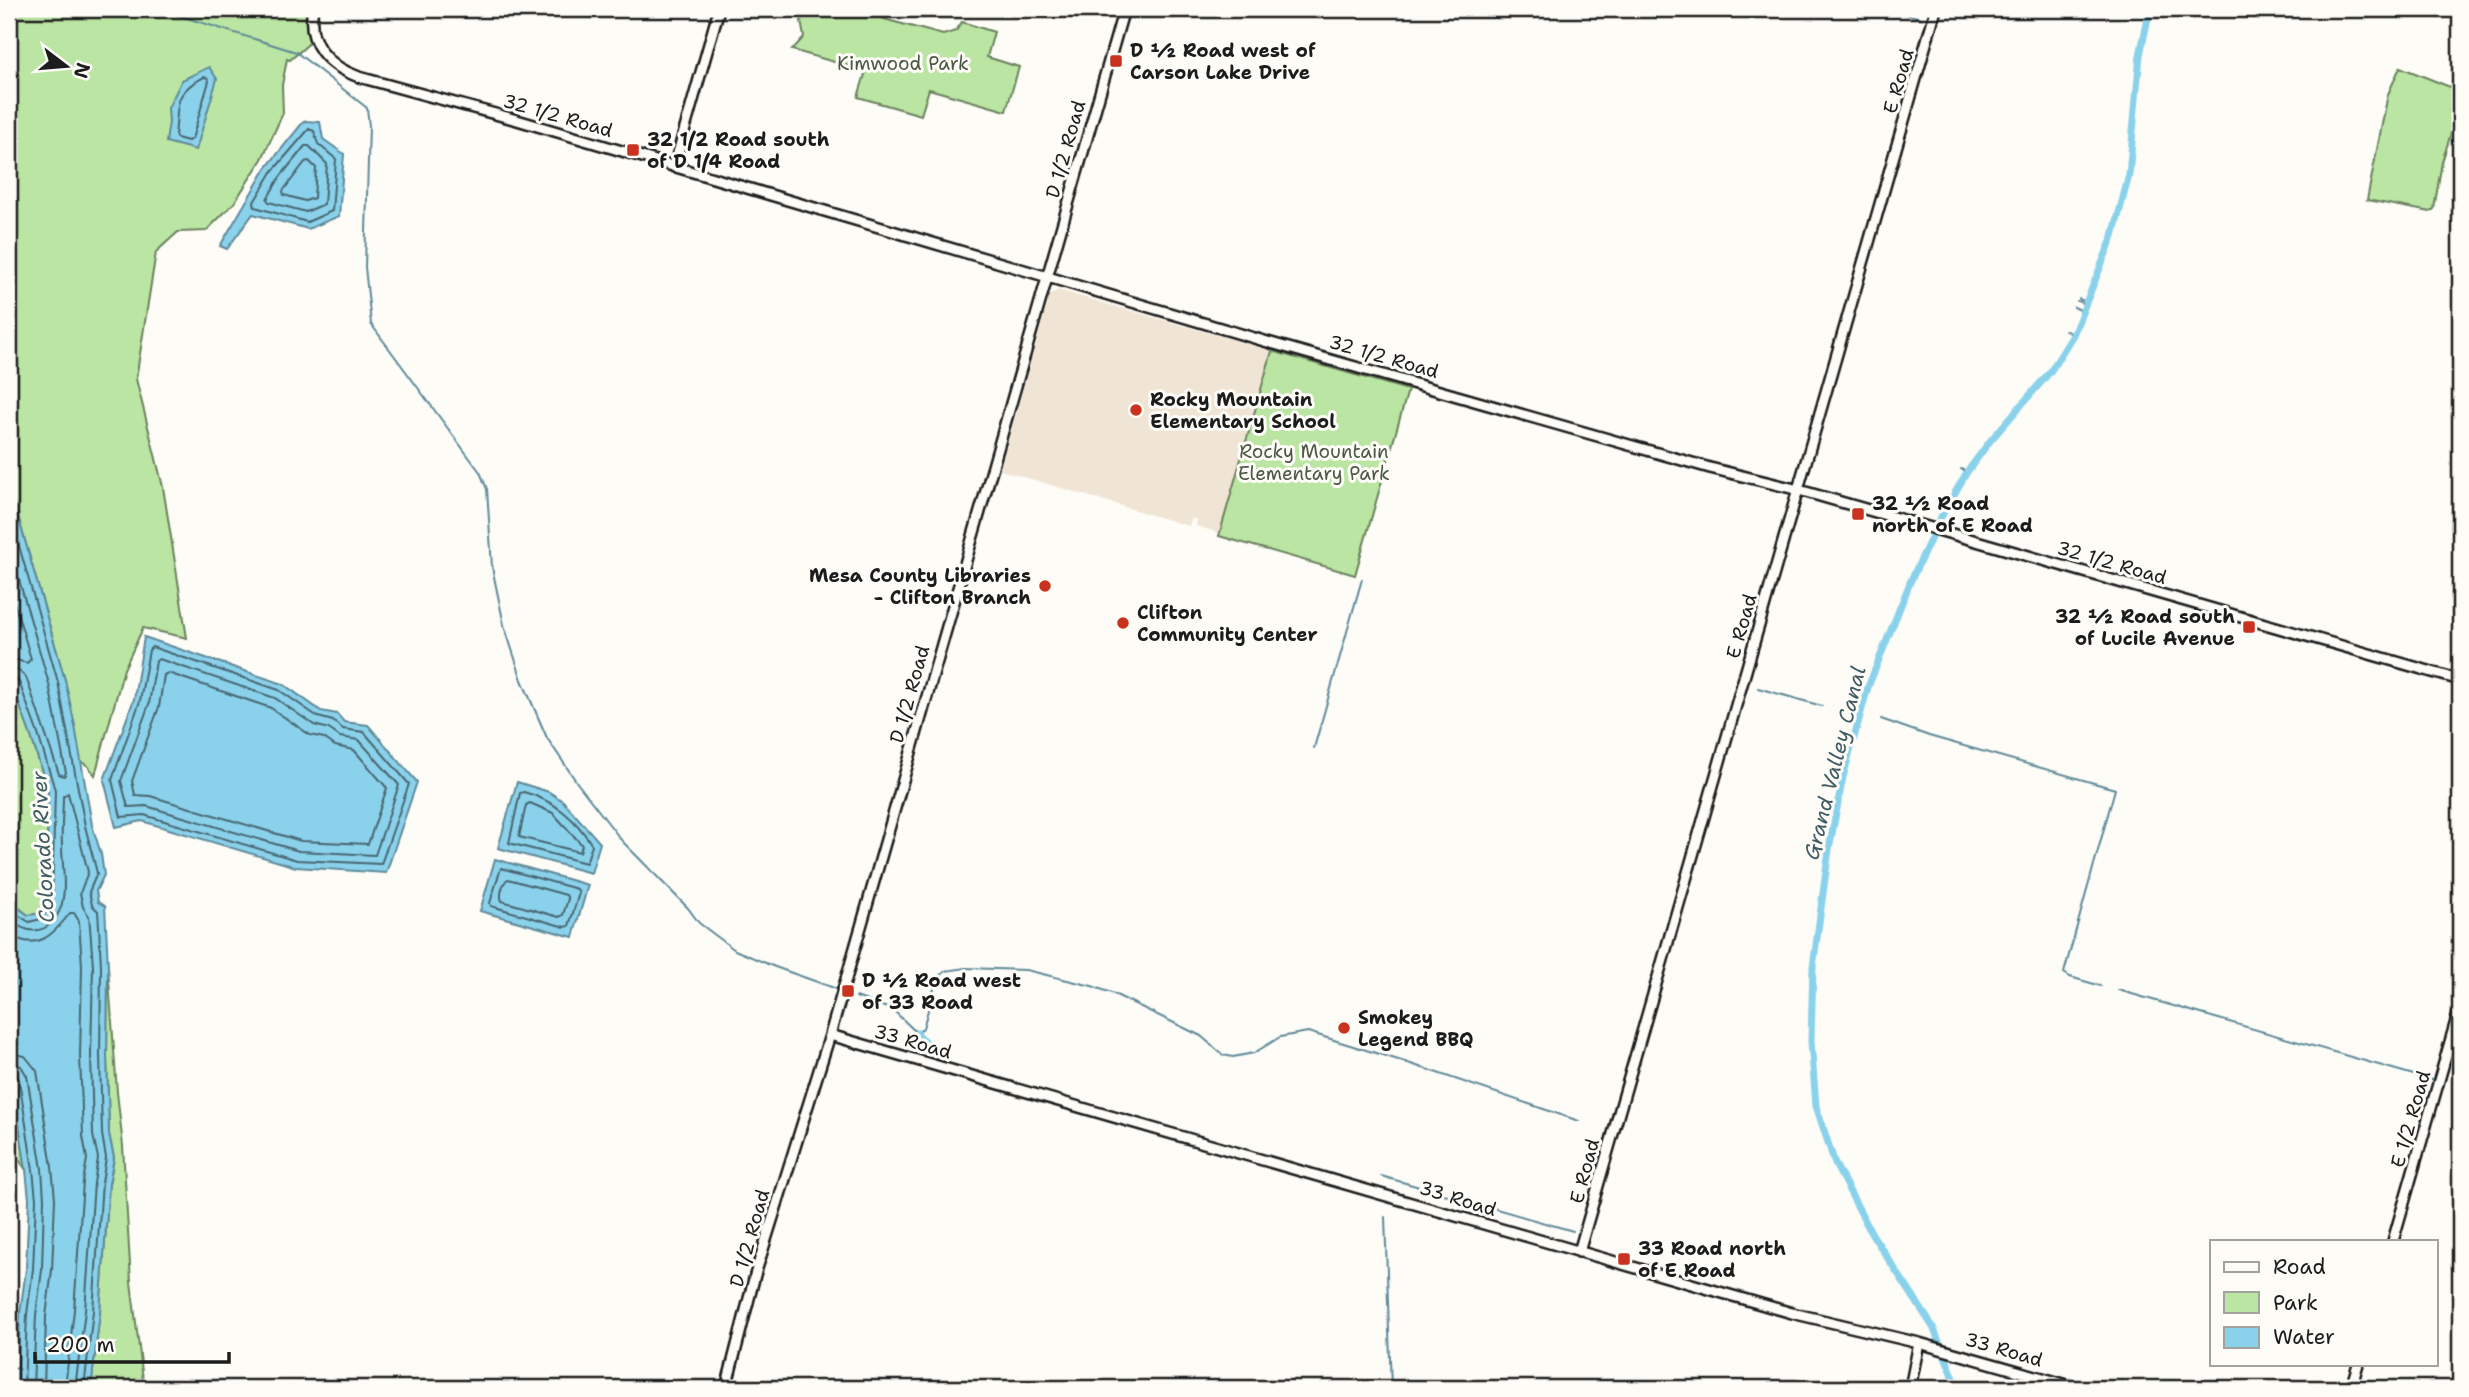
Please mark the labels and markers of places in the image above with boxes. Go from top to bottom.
place label: D ½ Road west of Carson Lake Drive [1130,38,1316,85]
marker: D ½ Road west of Carson Lake Drive [1108,53,1124,69]
place label: 32 1/2 Road south of D 1/4 Road [647,127,830,174]
marker: 32 1/2 Road south of D 1/4 Road [625,142,641,158]
place label: Rocky Mountain Elementary School [1150,387,1336,434]
marker: Rocky Mountain Elementary School [1128,402,1144,418]
place label: 32 ½ Road north of E Road [1872,491,2033,538]
marker: 32 ½ Road north of E Road [1850,506,1866,522]
place label: Mesa County Libraries - Clifton Branch [809,563,1031,610]
marker: Mesa County Libraries - Clifton Branch [1037,578,1053,594]
place label: Clifton Community Center [1137,600,1318,647]
place label: 32 ½ Road south of Lucile Avenue [2055,604,2235,651]
marker: Clifton Community Center [1115,615,1131,631]
marker: 32 ½ Road south of Lucile Avenue [2241,619,2257,635]
place label: D ½ Road west of 33 Road [862,968,1021,1015]
marker: D ½ Road west of 33 Road [840,983,856,999]
place label: Smokey Legend BBQ [1358,1005,1474,1052]
marker: Smokey Legend BBQ [1336,1020,1352,1036]
place label: 33 Road north of E Road [1638,1236,1786,1283]
marker: 33 Road north of E Road [1616,1251,1632,1267]

